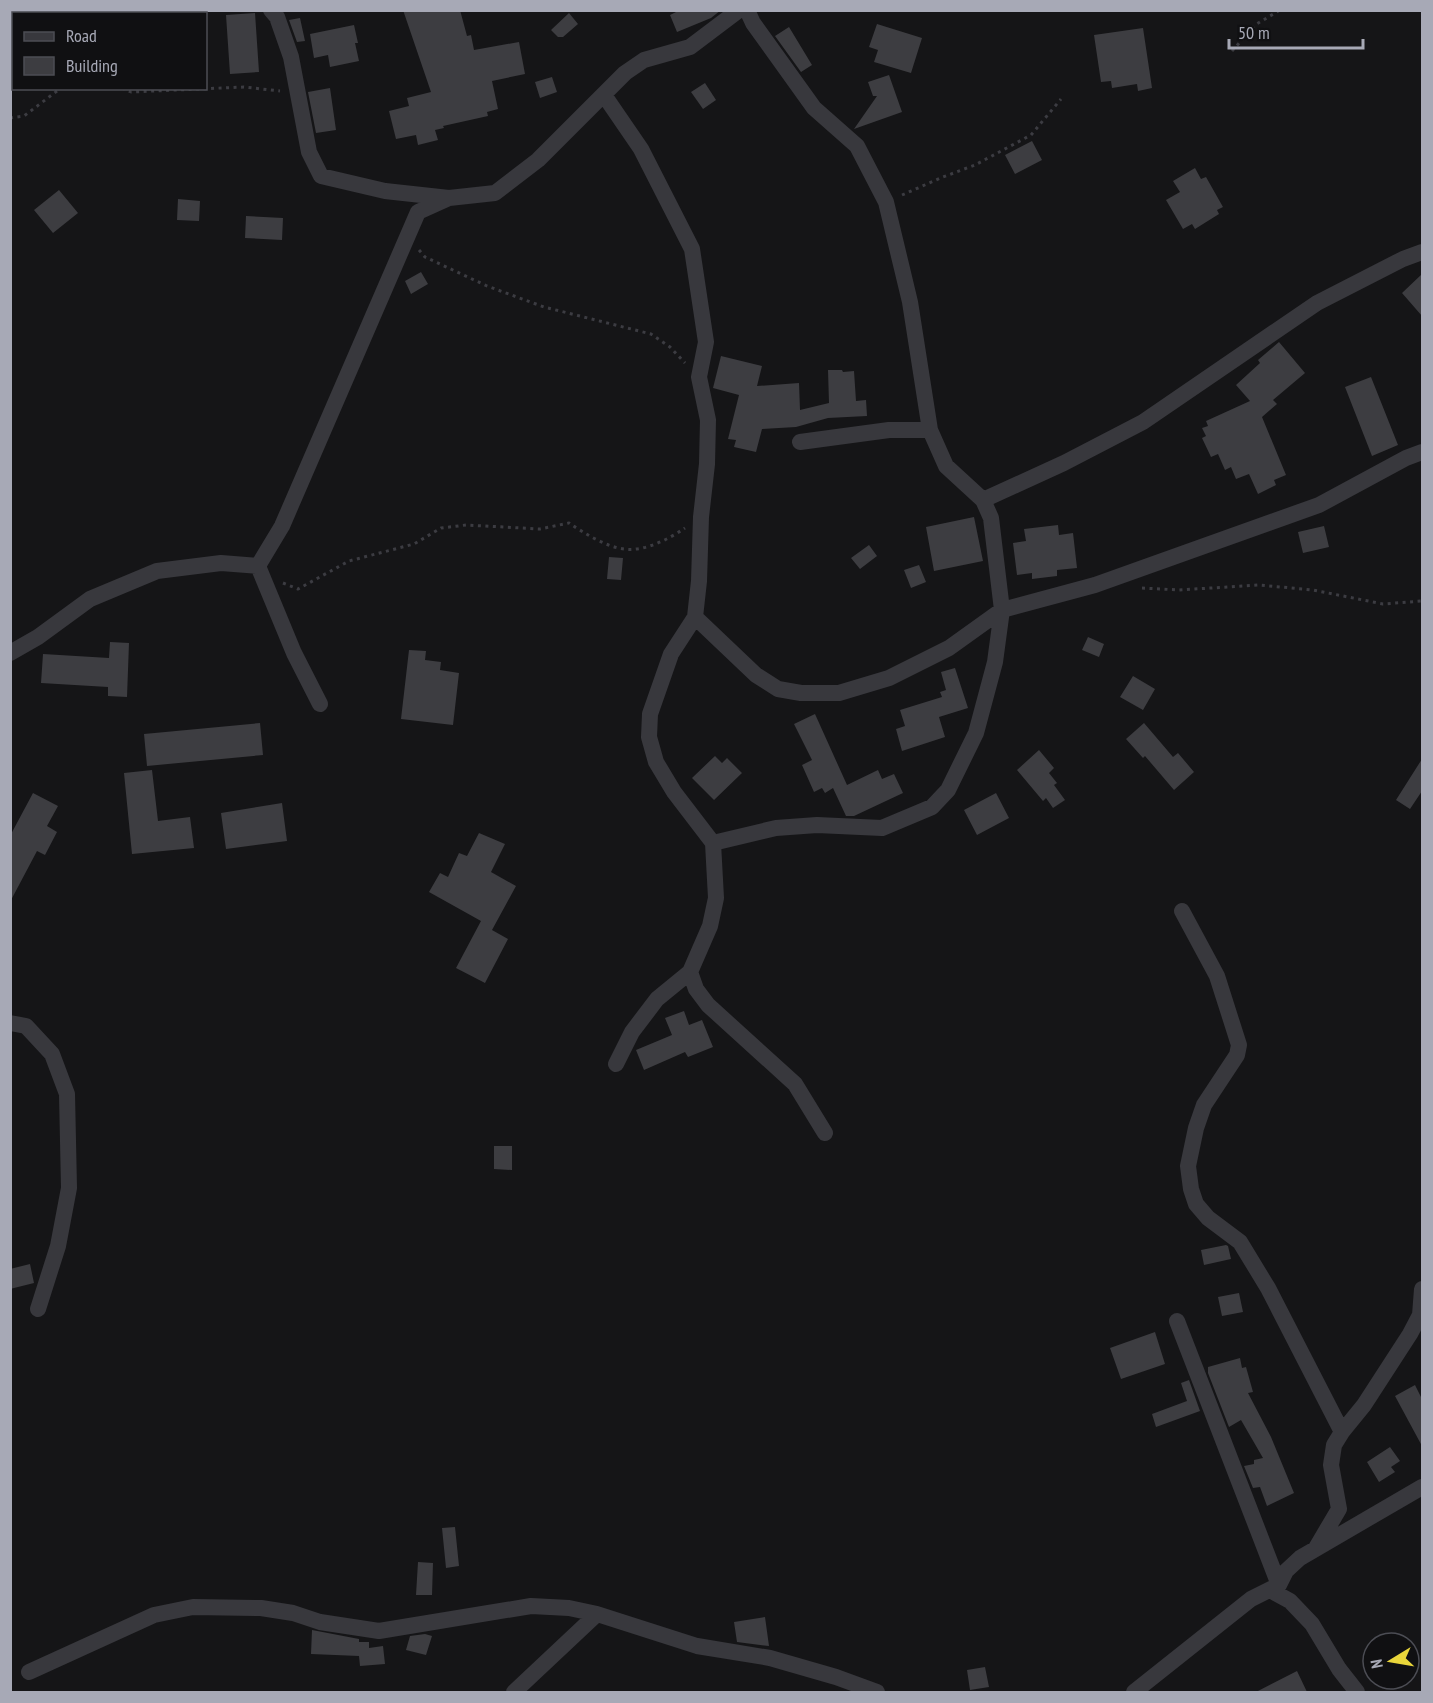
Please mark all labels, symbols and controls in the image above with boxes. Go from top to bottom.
legend [12,12,207,90]
scale bar [1229,12,1362,50]
text: 50 m [1238,21,1270,44]
text: Road [66,24,97,47]
text: Building [66,54,118,77]
north arrow [1361,1631,1421,1691]
text: N [1366,1658,1387,1670]

